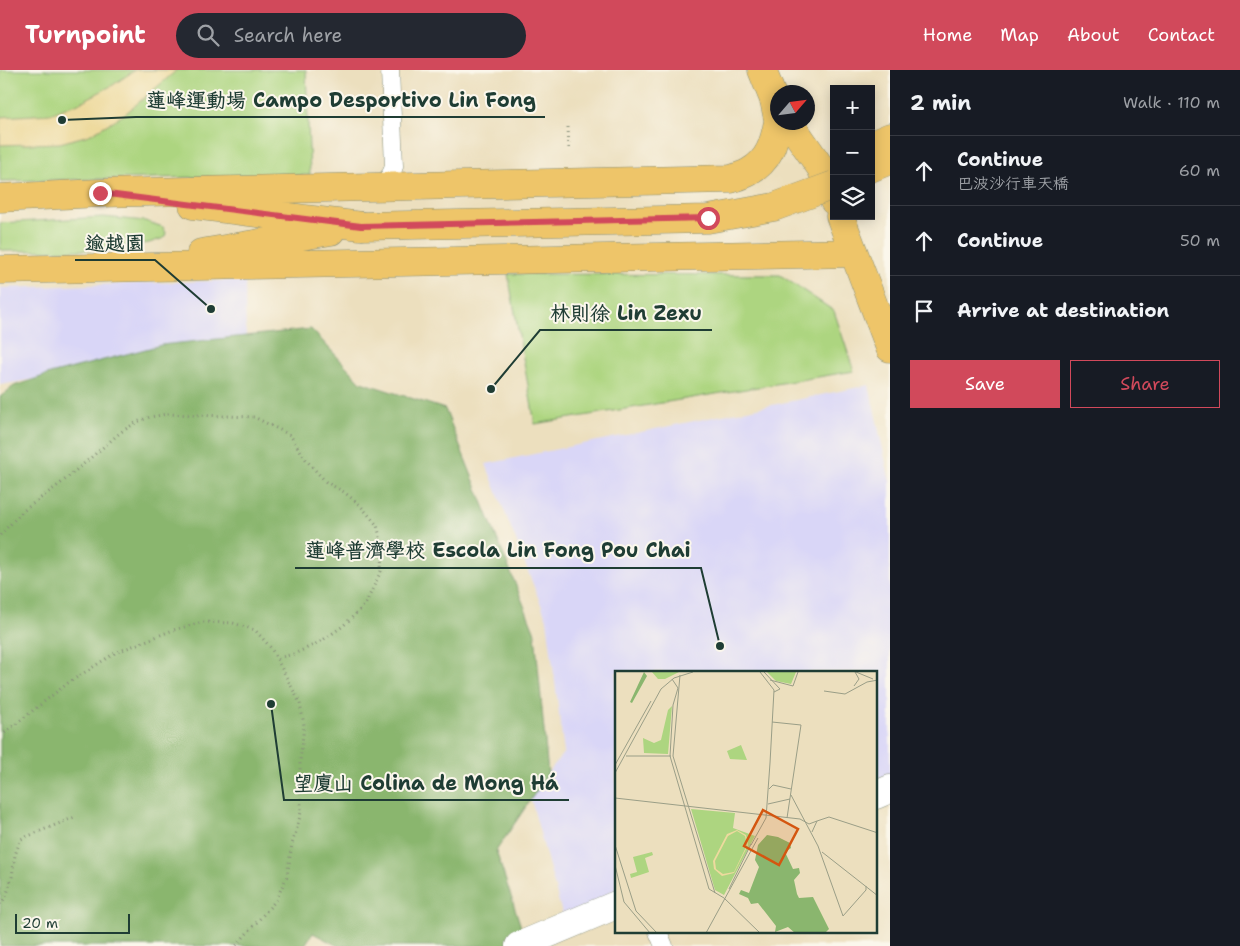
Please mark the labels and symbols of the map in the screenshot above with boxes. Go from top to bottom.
callout: 蓮峰運動場 Campo Desportivo Lin Fong [136,82,545,117]
north arrow [770,85,815,130]
text: 蓮峰運動場 Campo Desportivo Lin Fong [146,87,536,113]
route end [89,182,112,205]
route start [697,207,720,230]
callout: 逾越園 [75,225,155,260]
text: 逾越園 [85,230,145,256]
callout: 林則徐 Lin Zexu [540,295,712,330]
text: 林則徐 Lin Zexu [550,300,702,326]
callout: 蓮峰普濟學校 Escola Lin Fong Pou Chai [295,533,701,568]
text: 蓮峰普濟學校 Escola Lin Fong Pou Chai [305,537,691,563]
inset map [615,671,878,934]
callout: 望廈山 Colina de Mong Há [284,765,569,800]
text: 望廈山 Colina de Mong Há [293,770,559,796]
scale bar [15,911,130,934]

